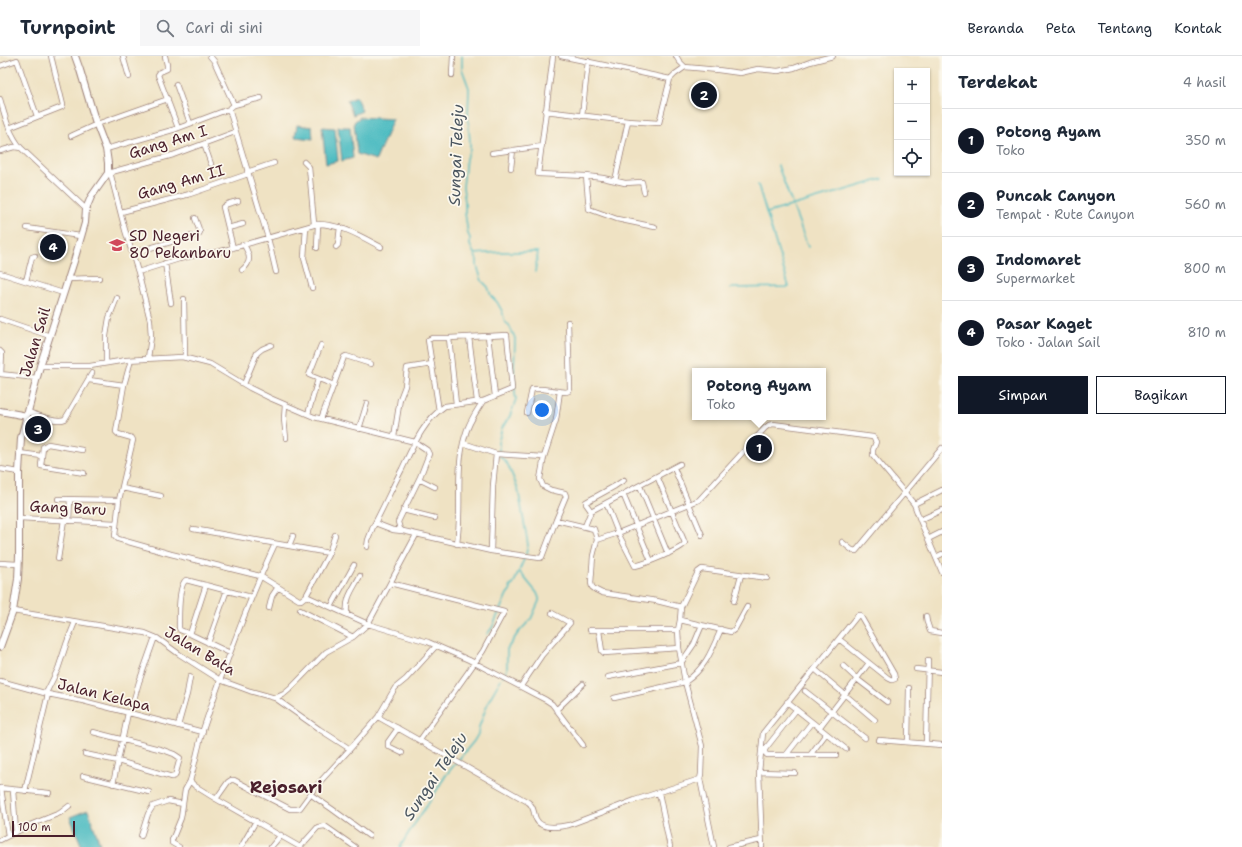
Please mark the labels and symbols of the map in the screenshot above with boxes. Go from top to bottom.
pin: 2 [691,80,717,110]
water label: Sungai Teleju [444,104,468,206]
street label: Gang Am I [126,121,210,163]
street label: Gang Am II [135,160,227,204]
place label: SD Negeri 80 Pekanbaru [129,226,231,263]
pin: 4 [40,232,66,262]
school or university icon: SD Negeri 80 Pekanbaru [108,236,126,254]
street label: Jalan Sail [15,304,55,380]
your location [532,400,552,420]
pin: 3 [25,414,51,444]
pin: 1 [746,433,772,463]
street label: Gang Baru [29,496,107,520]
street label: Jalan Bata [161,622,240,680]
street label: Jalan Kelapa [55,674,153,716]
water label: Sungai Teleju [398,728,472,824]
district label: Rejosari [250,776,322,798]
scale bar [12,819,75,838]

